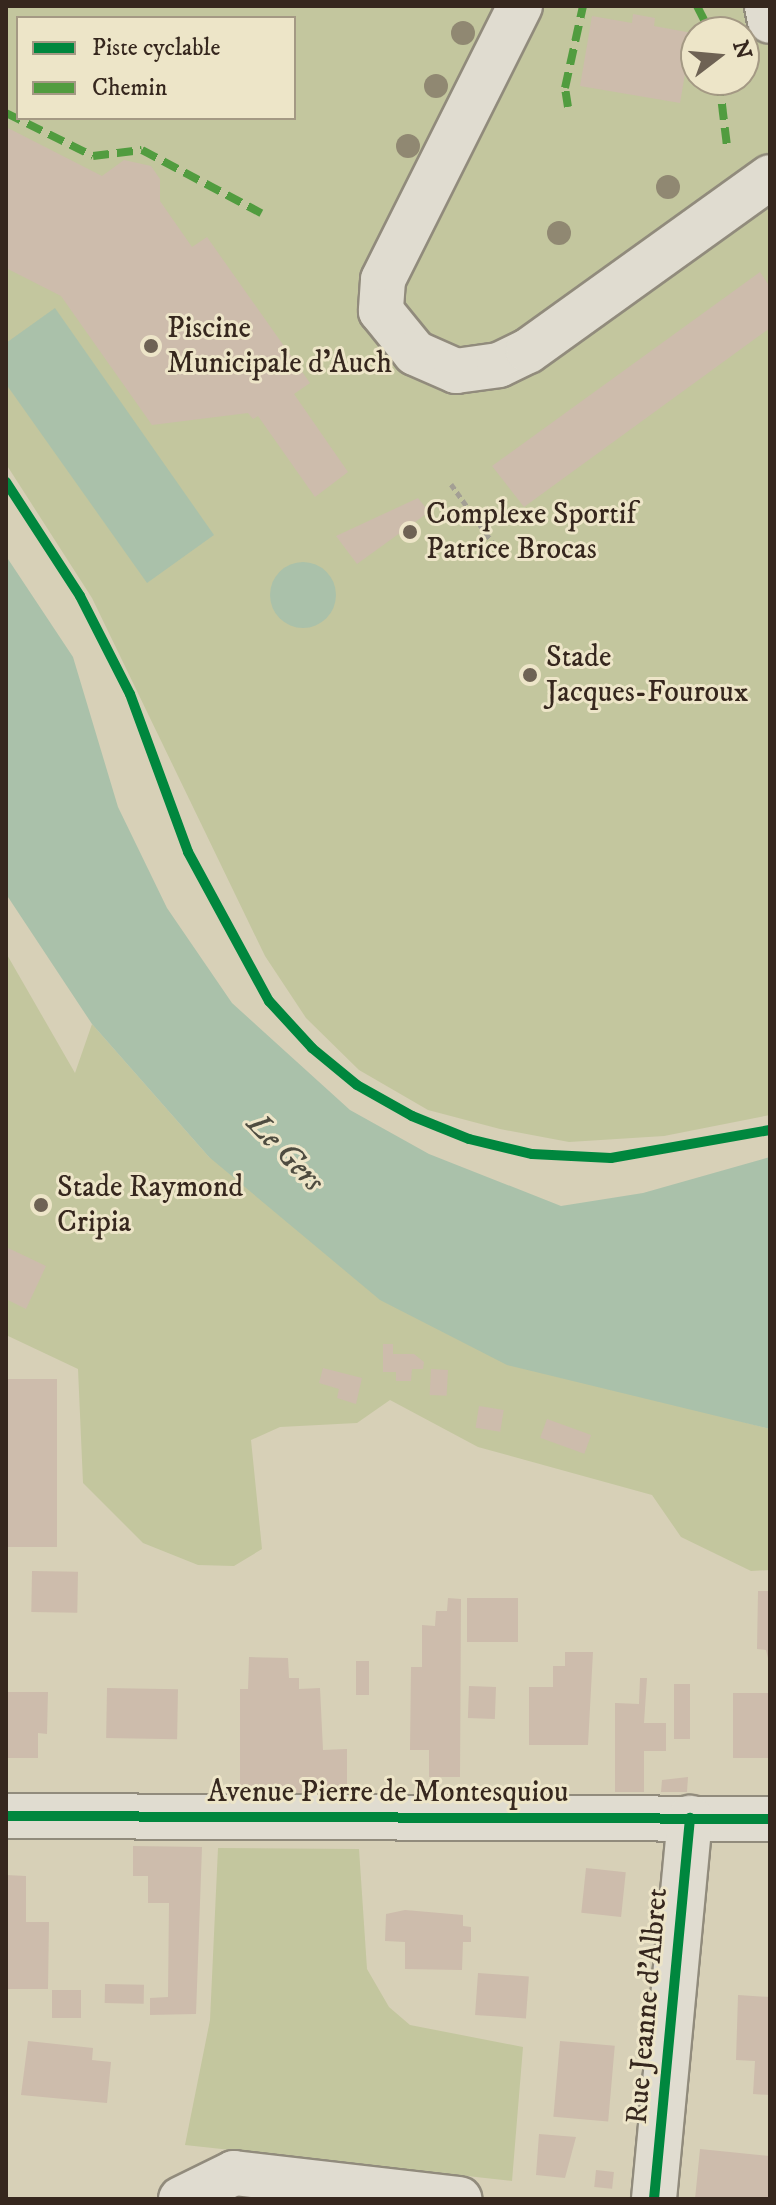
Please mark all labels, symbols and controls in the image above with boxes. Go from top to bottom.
legend [16,16,296,120]
north arrow [680,16,760,96]
text: Piste cyclable [92,33,220,63]
text: N [726,37,757,62]
text: Chemin [92,73,167,103]
place label: Piscine Municipale d'Auch [167,311,392,382]
marker: Piscine Municipale d'Auch [142,337,160,355]
place label: Complexe Sportif Patrice Brocas [426,497,636,568]
marker: Complexe Sportif Patrice Brocas [401,523,419,541]
place label: Stade Jacques-Fouroux [546,640,748,710]
marker: Stade Jacques-Fouroux [521,666,539,684]
water label: Le Gers [238,1106,332,1200]
place label: Stade Raymond Cripia [57,1170,243,1240]
marker: Stade Raymond Cripia [32,1196,50,1214]
street label: Avenue Pierre de Montesquiou [208,1775,568,1811]
street label: Rue Jeanne d'Albret [620,1886,676,2126]

